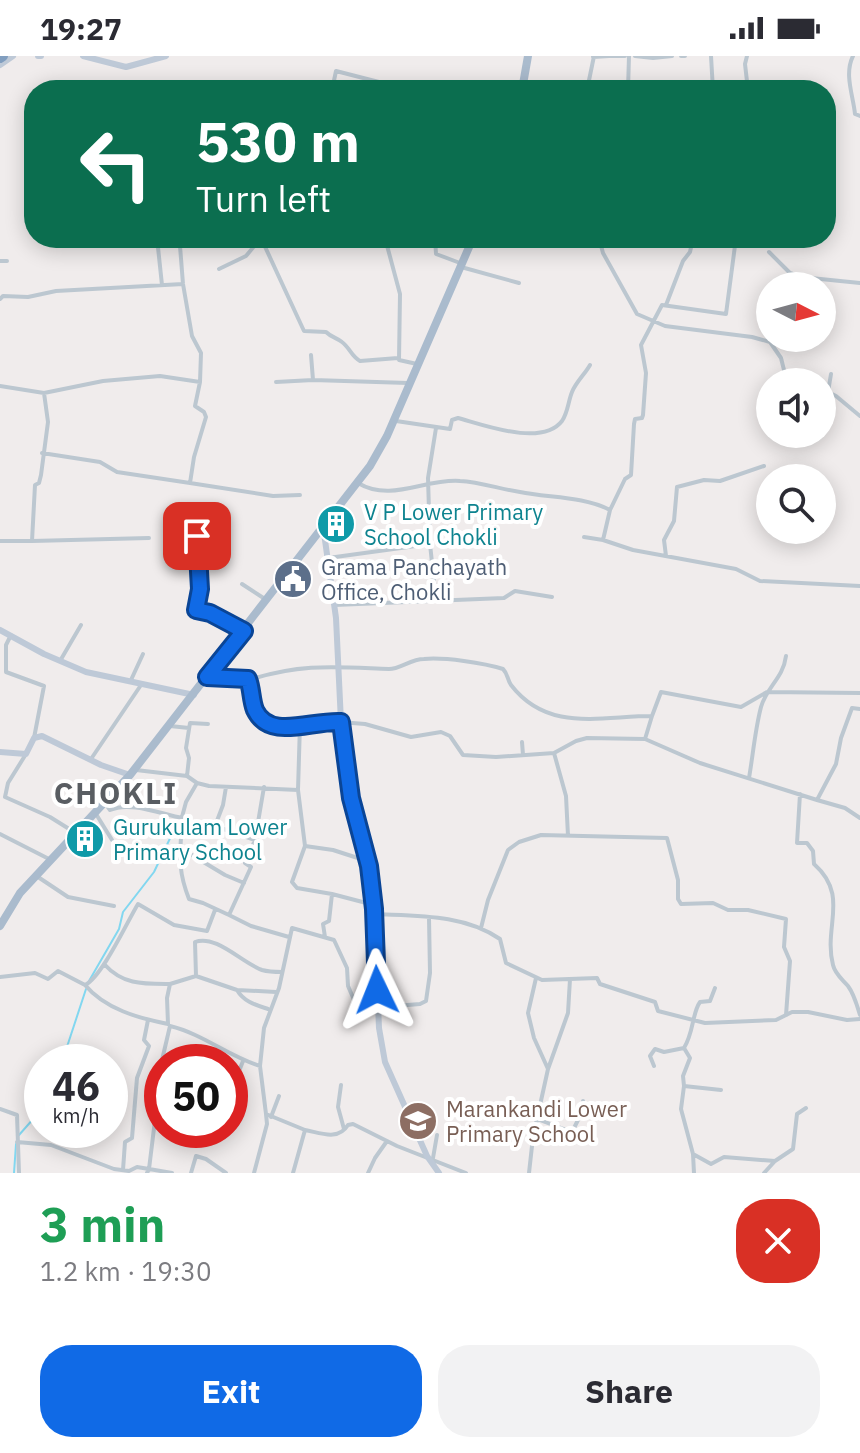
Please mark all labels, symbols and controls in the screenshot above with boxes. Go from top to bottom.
text: 19:27 [40,9,122,48]
text: 530 m [196,105,360,177]
icon: left [64,112,168,216]
text: Turn left [196,175,331,222]
north arrow [756,272,836,352]
map controls [756,272,836,544]
button: sound [756,368,836,448]
button: search [756,464,836,544]
place label: V P Lower Primary School Chokli [364,497,543,551]
pin [163,502,231,570]
building icon: V P Lower Primary School Chokli [315,503,357,545]
icon: arrive [175,514,219,558]
place label: Grama Panchayath Office, Chokli [321,552,507,606]
public building icon: Grama Panchayath Office, Chokli [272,558,314,600]
district label: CHOKLI [54,773,178,812]
place label: Gurukulam Lower Primary School [113,812,287,866]
building icon: Gurukulam Lower Primary School [64,818,106,860]
position arrow [335,948,419,1032]
speed limit sign: 50 [144,1044,248,1148]
text: 46 [52,1060,100,1112]
place label: Marankandi Lower Primary School [446,1094,627,1148]
school or university icon: Marankandi Lower Primary School [397,1100,439,1142]
text: km/h [52,1102,100,1129]
text: 3 min [40,1193,165,1255]
button: close [736,1199,820,1283]
text: 1.2 km · 19:30 [40,1254,212,1288]
button: Exit [40,1345,422,1437]
button: Share [438,1345,820,1437]

